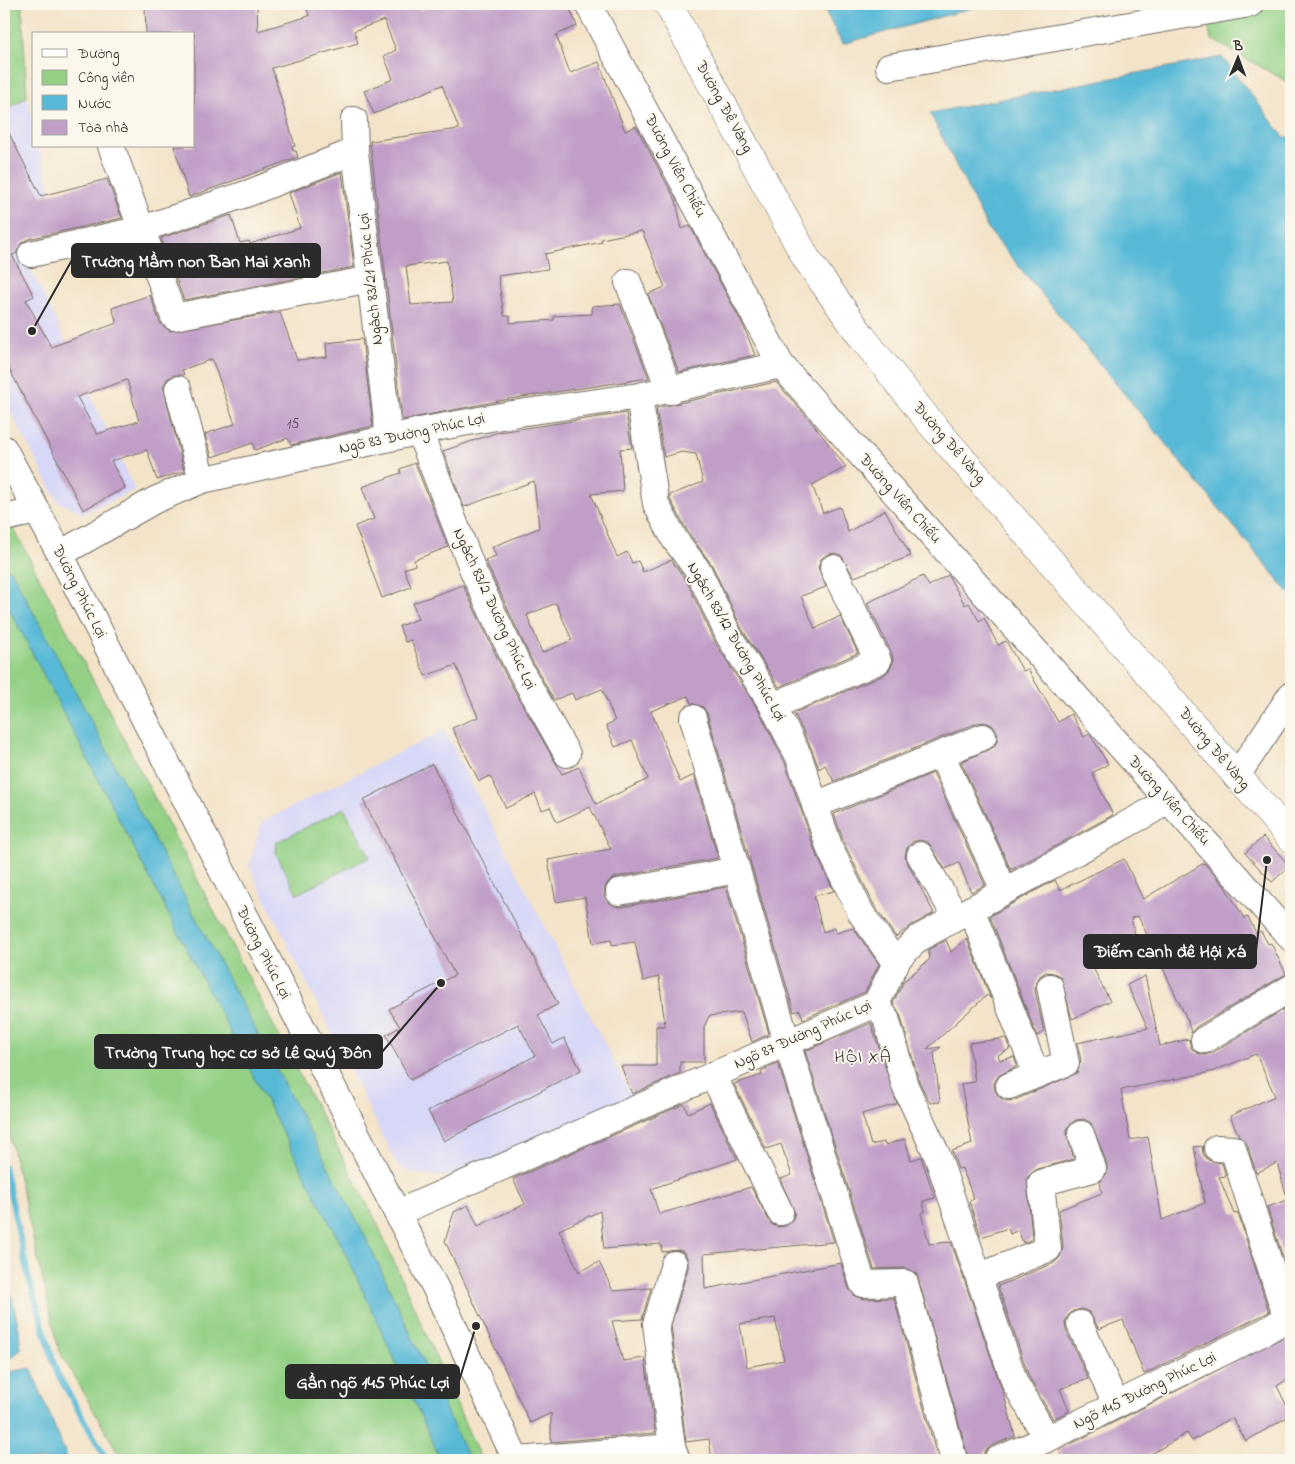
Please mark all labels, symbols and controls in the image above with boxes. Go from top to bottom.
legend [32,32,195,148]
north arrow [1212,32,1262,82]
text: B [1232,36,1244,57]
text: Đường [77,43,120,66]
street label: Đường Đê Vàng [688,56,759,157]
text: Công viên [78,67,135,90]
text: Nước [78,93,111,115]
street label: Đường Viên Chiếu [637,109,712,222]
text: Tòa nhà [78,117,128,139]
street label: Ngách 83/21 Phúc Lợi [352,212,390,346]
callout: Trường Mầm non Ban Mai Xanh [72,244,320,277]
text: Trường Mầm non Ban Mai Xanh [82,250,311,277]
street label: Đường Đê Vàng [906,396,991,489]
street label: Ngõ 83 Đường Phúc Lợi [337,407,487,461]
house number: 15 [287,414,299,435]
street label: Đường Viên Chiếu [852,448,947,549]
street label: Ngách 83/2 Đường Phúc Lợi [446,524,542,694]
street label: Đường Phúc Lợi [45,540,113,643]
street label: Ngách 83/12 Đường Phúc Lợi [680,558,792,726]
street label: Đường Đê Vàng [1171,702,1256,796]
street label: Đường Viên Chiếu [1121,750,1216,851]
street label: Đường Phúc Lợi [229,901,297,1004]
callout: Điếm canh đê Hội Xá [1084,935,1256,968]
text: Điếm canh đê Hội Xá [1093,940,1247,966]
street label: Ngõ 87 Đường Phúc Lợi [730,994,876,1076]
callout: Trường Trung học cơ sở Lê Quý Đôn [95,1035,382,1068]
text: Trường Trung học cơ sở Lê Quý Đôn [105,1041,372,1068]
district label: HỘI XÁ [834,1045,892,1071]
street label: Ngõ 145 Đường Phúc Lợi [1069,1346,1221,1436]
callout: Gần ngõ 145 Phúc Lợi [286,1365,459,1398]
text: Gần ngõ 145 Phúc Lợi [296,1371,450,1398]

